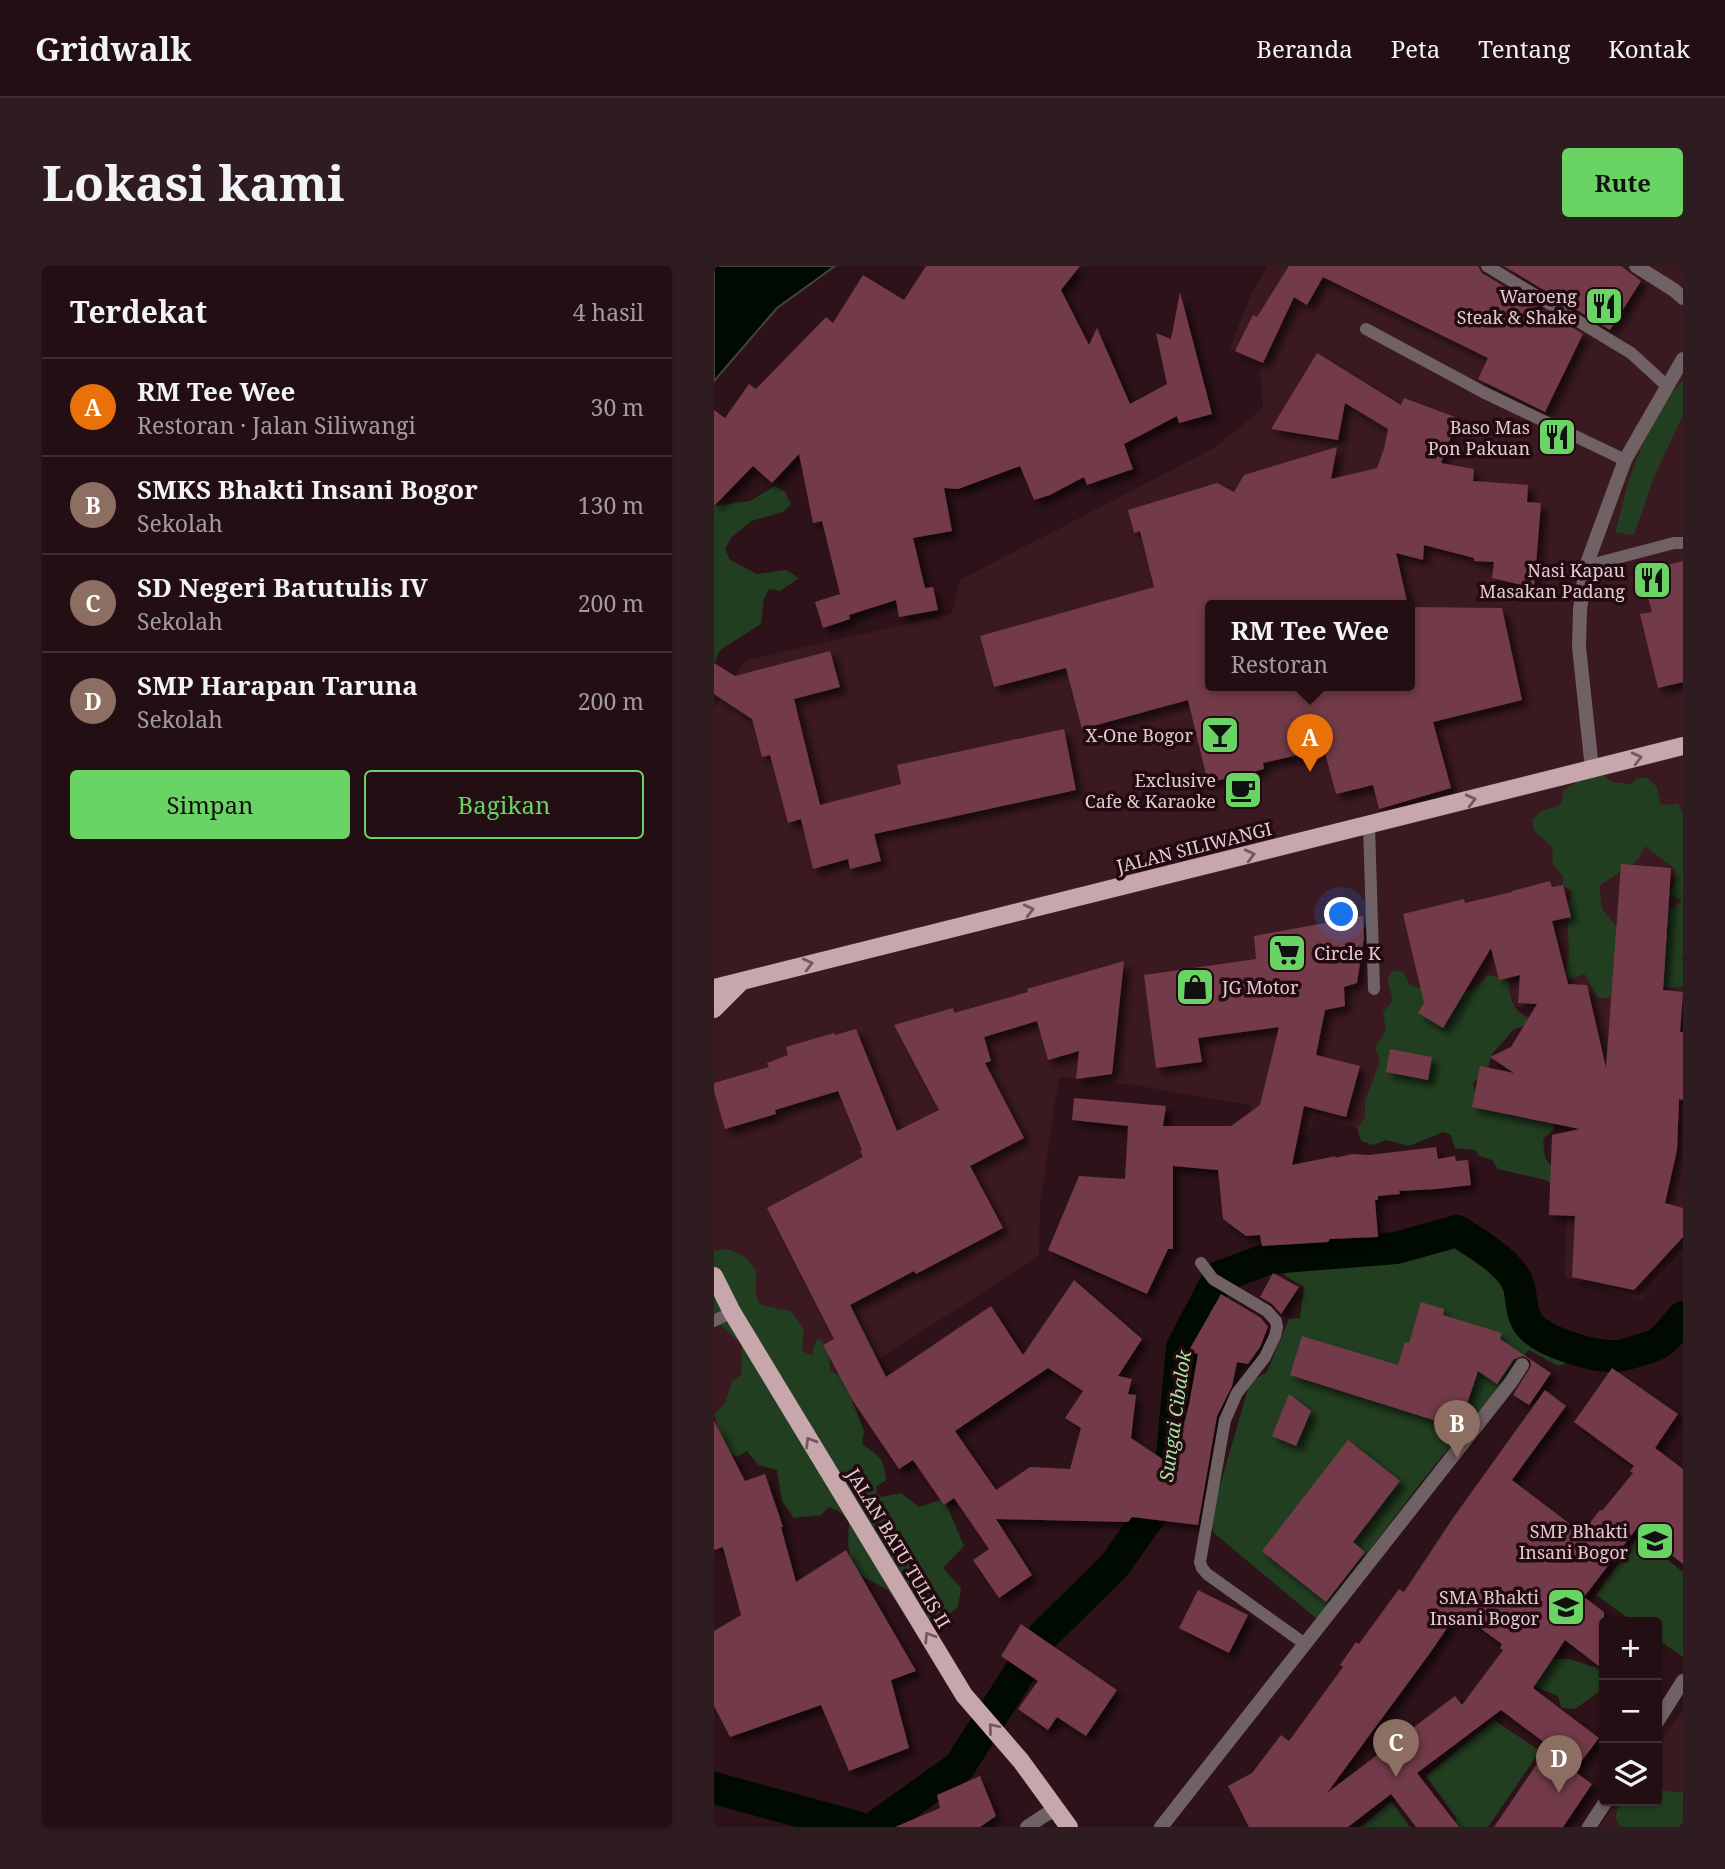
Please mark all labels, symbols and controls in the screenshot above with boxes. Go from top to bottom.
text: Gridwalk [35,26,191,71]
text: Beranda [1256,32,1353,65]
text: Peta [1391,32,1440,65]
text: Tentang [1478,32,1570,65]
text: Kontak [1608,32,1690,65]
button: Rute [1562,148,1683,217]
text: Lokasi kami [42,149,344,215]
place label: Waroeng Steak & Shake [1457,284,1577,329]
restaurant icon: Waroeng Steak & Shake [1583,285,1625,327]
text: Terdekat [70,291,207,332]
text: 4 hasil [573,296,644,328]
text: RM Tee Wee [137,373,295,409]
text: A [84,391,102,423]
text: 30 m [591,391,644,423]
text: Restoran · Jalan Siliwangi [137,409,416,441]
place label: Baso Mas Pon Pakuan [1428,415,1530,460]
restaurant icon: Baso Mas Pon Pakuan [1536,416,1578,458]
text: SMKS Bhakti Insani Bogor [137,471,478,507]
text: B [85,489,101,521]
text: 130 m [578,489,644,521]
text: Sekolah [137,507,223,539]
place label: Nasi Kapau Masakan Padang [1479,558,1626,603]
restaurant icon: Nasi Kapau Masakan Padang [1631,559,1673,601]
text: SD Negeri Batutulis IV [137,569,428,605]
text: C [85,587,101,619]
text: 200 m [578,587,644,619]
popup [1205,600,1415,691]
text: Sekolah [137,605,223,637]
text: RM Tee Wee [1231,612,1389,648]
text: Restoran [1231,648,1328,680]
text: SMP Harapan Taruna [137,667,418,703]
text: D [84,685,102,717]
text: 200 m [578,685,644,717]
text: Sekolah [137,703,223,735]
bar icon: X-One Bogor [1199,714,1241,756]
pin: A [1287,714,1333,772]
place label: X-One Bogor [1086,723,1194,747]
one-way arrow [1631,752,1643,766]
place label: Exclusive Cafe & Karaoke [1085,768,1216,813]
cafe icon: Exclusive Cafe & Karaoke [1222,769,1264,811]
button: Simpan [70,770,350,839]
button: Bagikan [364,770,644,839]
one-way arrow [1464,794,1476,808]
street label: JALAN SILIWANGI [1113,816,1274,878]
one-way arrow [1244,849,1256,863]
your location [1324,897,1358,931]
one-way arrow [1023,904,1035,918]
supermarket icon: Circle K [1266,932,1308,974]
place label: Circle K [1314,941,1381,965]
one-way arrow [802,958,814,972]
shop icon: JG Motor [1174,966,1216,1008]
place label: JG Motor [1221,975,1299,999]
water label: Sungai Cibalok [1153,1348,1197,1483]
pin: B [1434,1400,1480,1458]
one-way arrow [805,1437,818,1450]
street label: JALAN BATU TULIS II [841,1463,956,1632]
place label: SMP Bhakti Insani Bogor [1519,1519,1629,1564]
school or university icon: SMP Bhakti Insani Bogor [1634,1520,1676,1562]
place label: SMA Bhakti Insani Bogor [1430,1585,1540,1630]
school or university icon: SMA Bhakti Insani Bogor [1545,1586,1587,1628]
map controls [1599,1617,1662,1806]
button: + [1599,1617,1662,1680]
one-way arrow [924,1631,937,1644]
button: − [1599,1680,1662,1743]
pin: C [1373,1719,1419,1777]
one-way arrow [989,1723,1001,1736]
pin: D [1536,1735,1582,1793]
button: layers [1599,1743,1662,1806]

